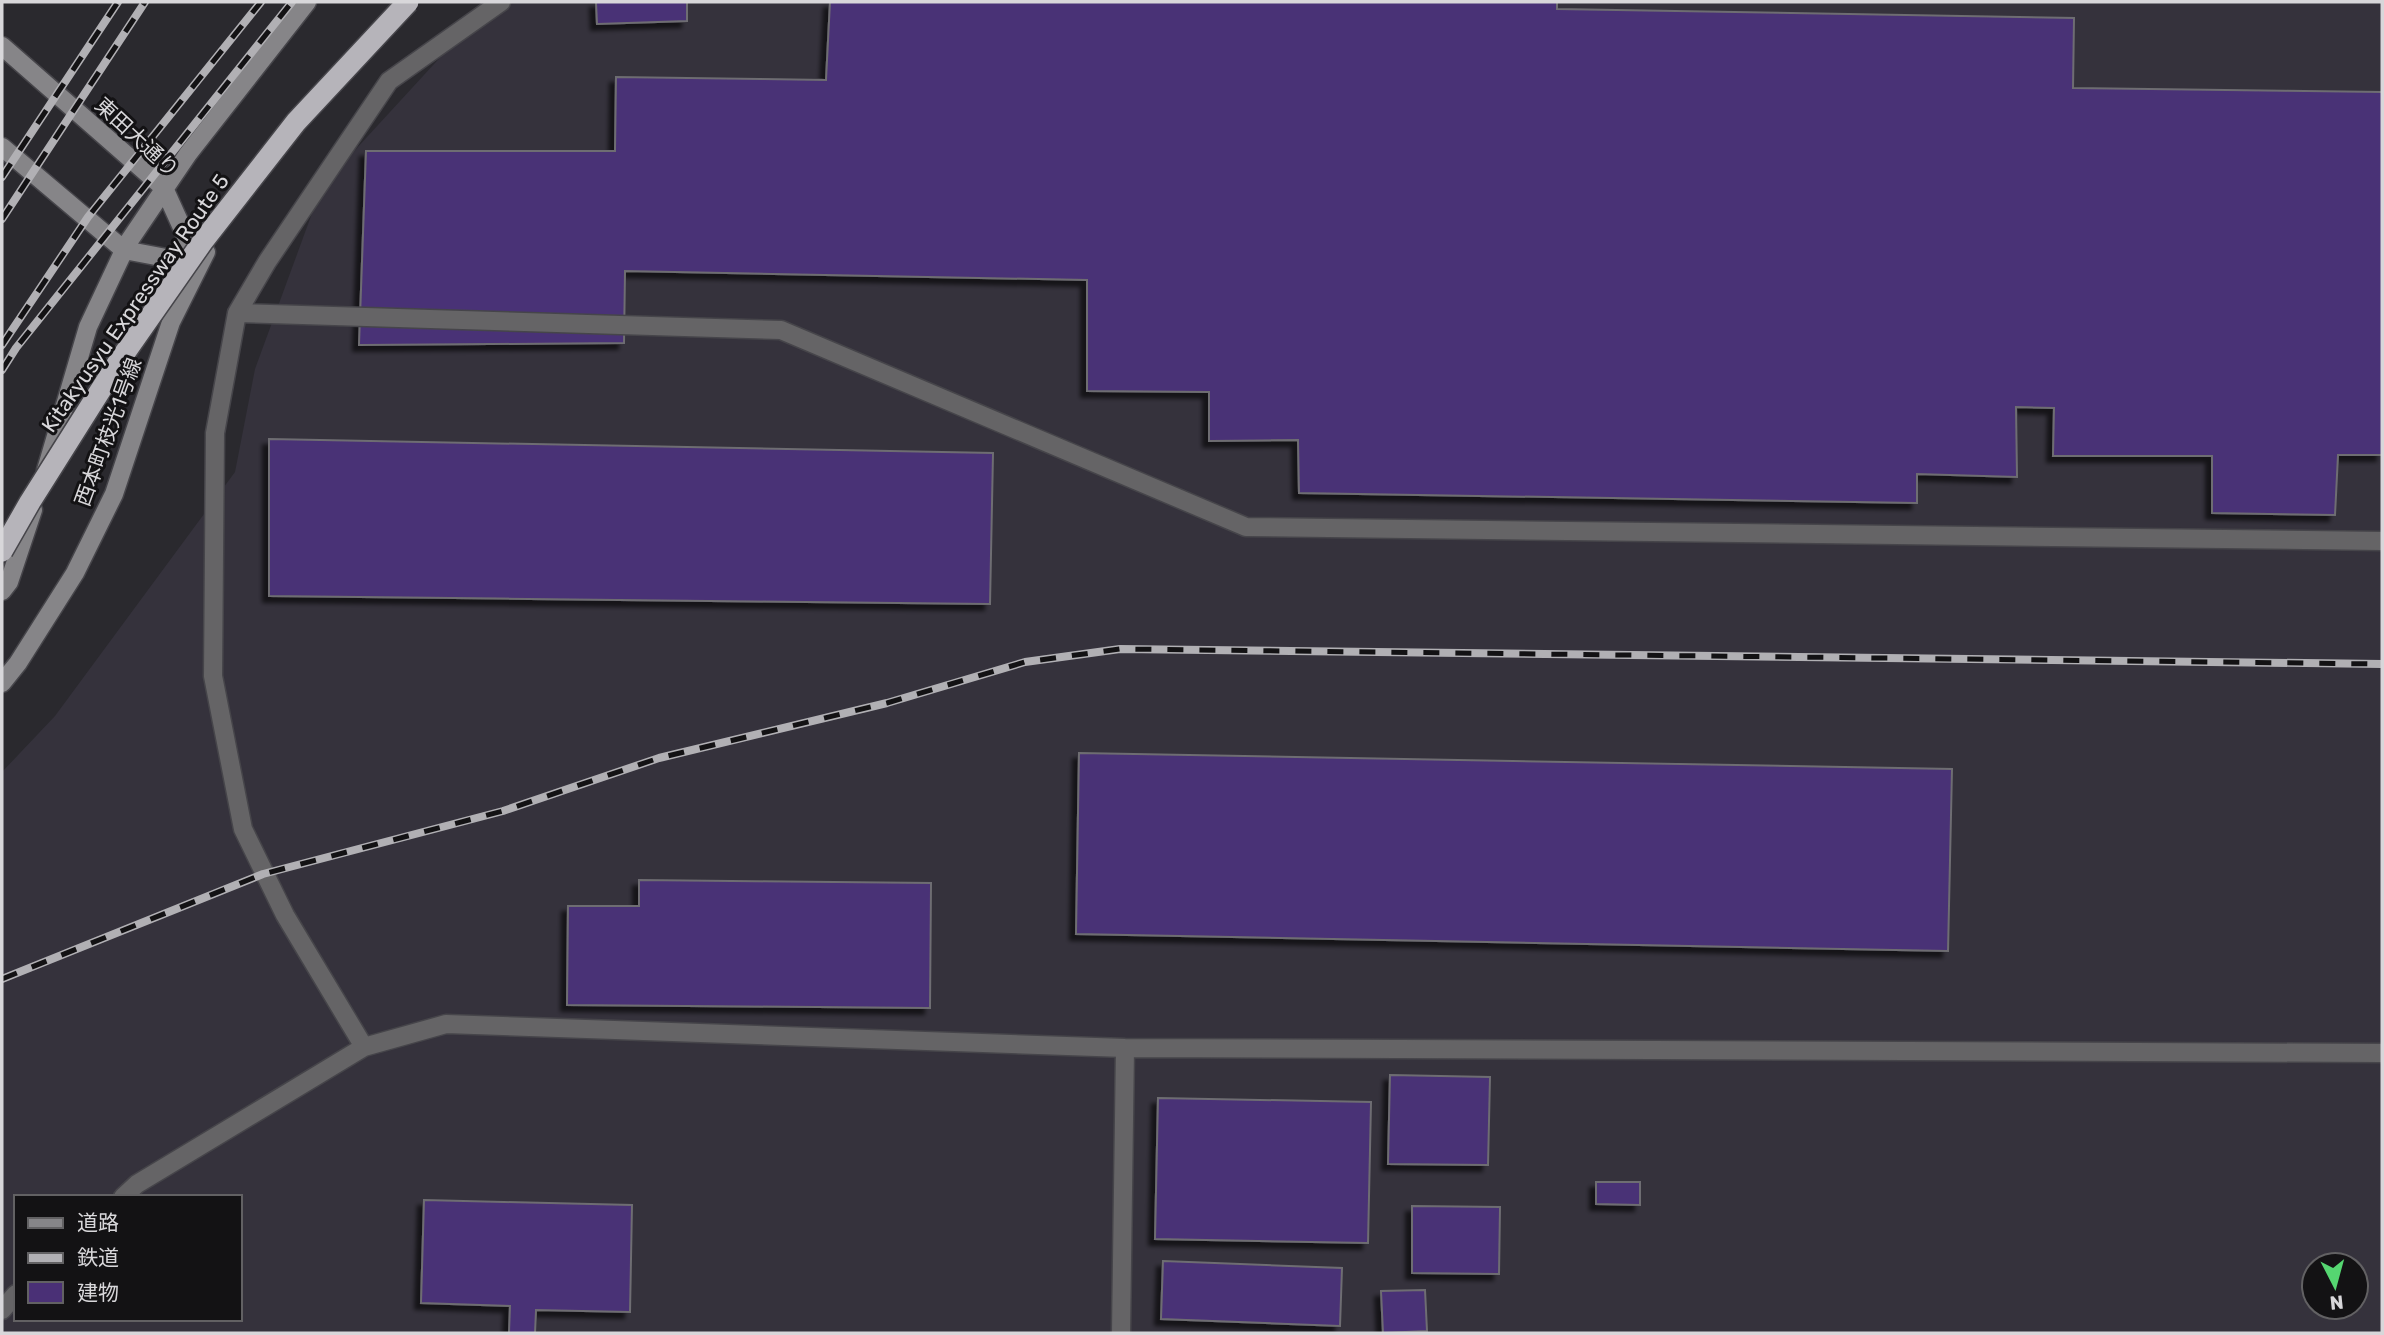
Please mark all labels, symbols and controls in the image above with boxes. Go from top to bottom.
street label: 東田大通り [90,92,184,182]
street label: Kitakyusyu Expressway Route 5 [36,169,234,437]
street label: 西本町枝光1号線 [70,354,146,510]
legend [14,1195,242,1321]
text: 道路 [77,1210,119,1235]
text: 鉄道 [77,1245,119,1270]
north arrow [2300,1251,2370,1321]
text: 建物 [77,1280,119,1305]
text: N [2329,1290,2345,1315]

